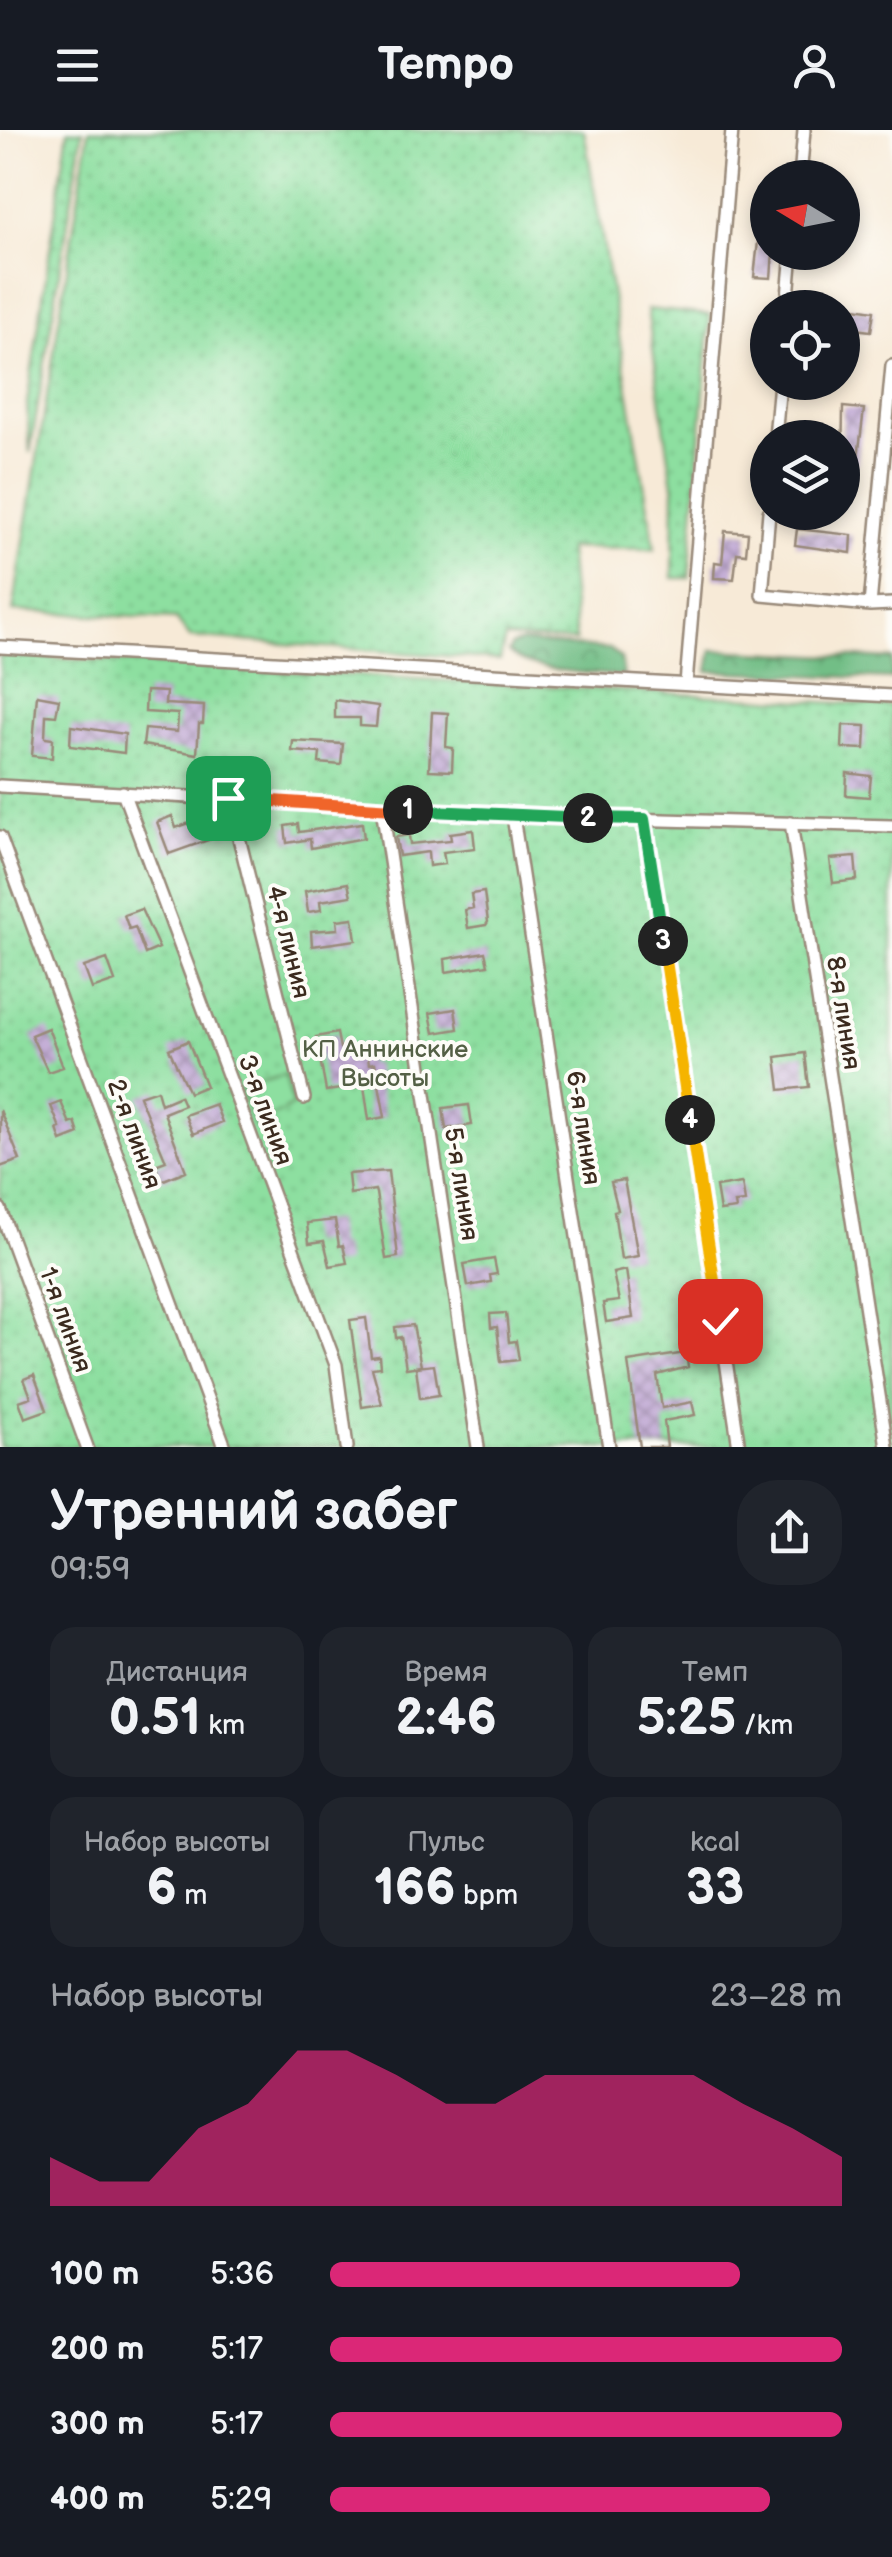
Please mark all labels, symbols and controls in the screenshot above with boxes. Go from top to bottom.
icon: menu [50,38,105,93]
text: Tempo [378,38,514,93]
icon: person [787,38,842,93]
north arrow [750,160,860,270]
map controls [750,160,860,530]
button: locate [750,290,860,400]
button: layers [750,420,860,530]
pin [186,756,271,841]
icon: arrive [201,771,256,826]
pin: 1 [383,785,433,835]
text: 1 [402,793,414,826]
pin: 2 [563,793,613,843]
text: 2 [580,801,596,834]
street label: 4-я линия [259,882,317,1002]
pin: 3 [638,916,688,966]
text: 3 [655,924,671,957]
street label: 8-я линия [819,954,867,1072]
park label: КП Аннинские Высоты [302,1034,468,1094]
street label: 3-я линия [231,1051,299,1169]
street label: 6-я линия [559,1069,607,1187]
street label: 2-я линия [100,1075,168,1193]
pin: 4 [665,1095,715,1145]
text: 4 [682,1103,698,1136]
street label: 5-я линия [437,1125,485,1243]
street label: 1-я линия [32,1263,98,1377]
pin [678,1279,763,1364]
icon: check [693,1294,748,1349]
text: Утренний забег [50,1479,458,1546]
button: share [737,1480,842,1585]
text: 09:59 [50,1550,131,1589]
text: Дистанция [106,1656,248,1689]
text: Время [404,1656,488,1689]
text: Темп [682,1656,748,1689]
text: 0.51 [109,1689,201,1749]
text: 2:46 [395,1689,497,1749]
text: 5:25 [637,1689,736,1749]
text: km [201,1709,245,1742]
text: /km [736,1709,793,1742]
text: Набор высоты [84,1826,270,1859]
text: Пульс [407,1826,485,1859]
text: kcal [690,1826,740,1859]
text: 6 [146,1859,177,1919]
text: 166 [374,1859,455,1919]
text: 33 [686,1859,744,1919]
text: m [177,1879,208,1912]
text: bpm [455,1879,518,1912]
text: Набор высоты [50,1977,263,2016]
text: 23–28 m [710,1977,842,2016]
text: 100 m [50,2255,139,2294]
text: 5:36 [210,2255,274,2294]
text: 200 m [50,2330,144,2369]
text: 5:17 [210,2330,263,2369]
text: 300 m [50,2405,145,2444]
text: 5:17 [210,2405,263,2444]
text: 400 m [50,2480,145,2519]
text: 5:29 [210,2480,272,2519]

